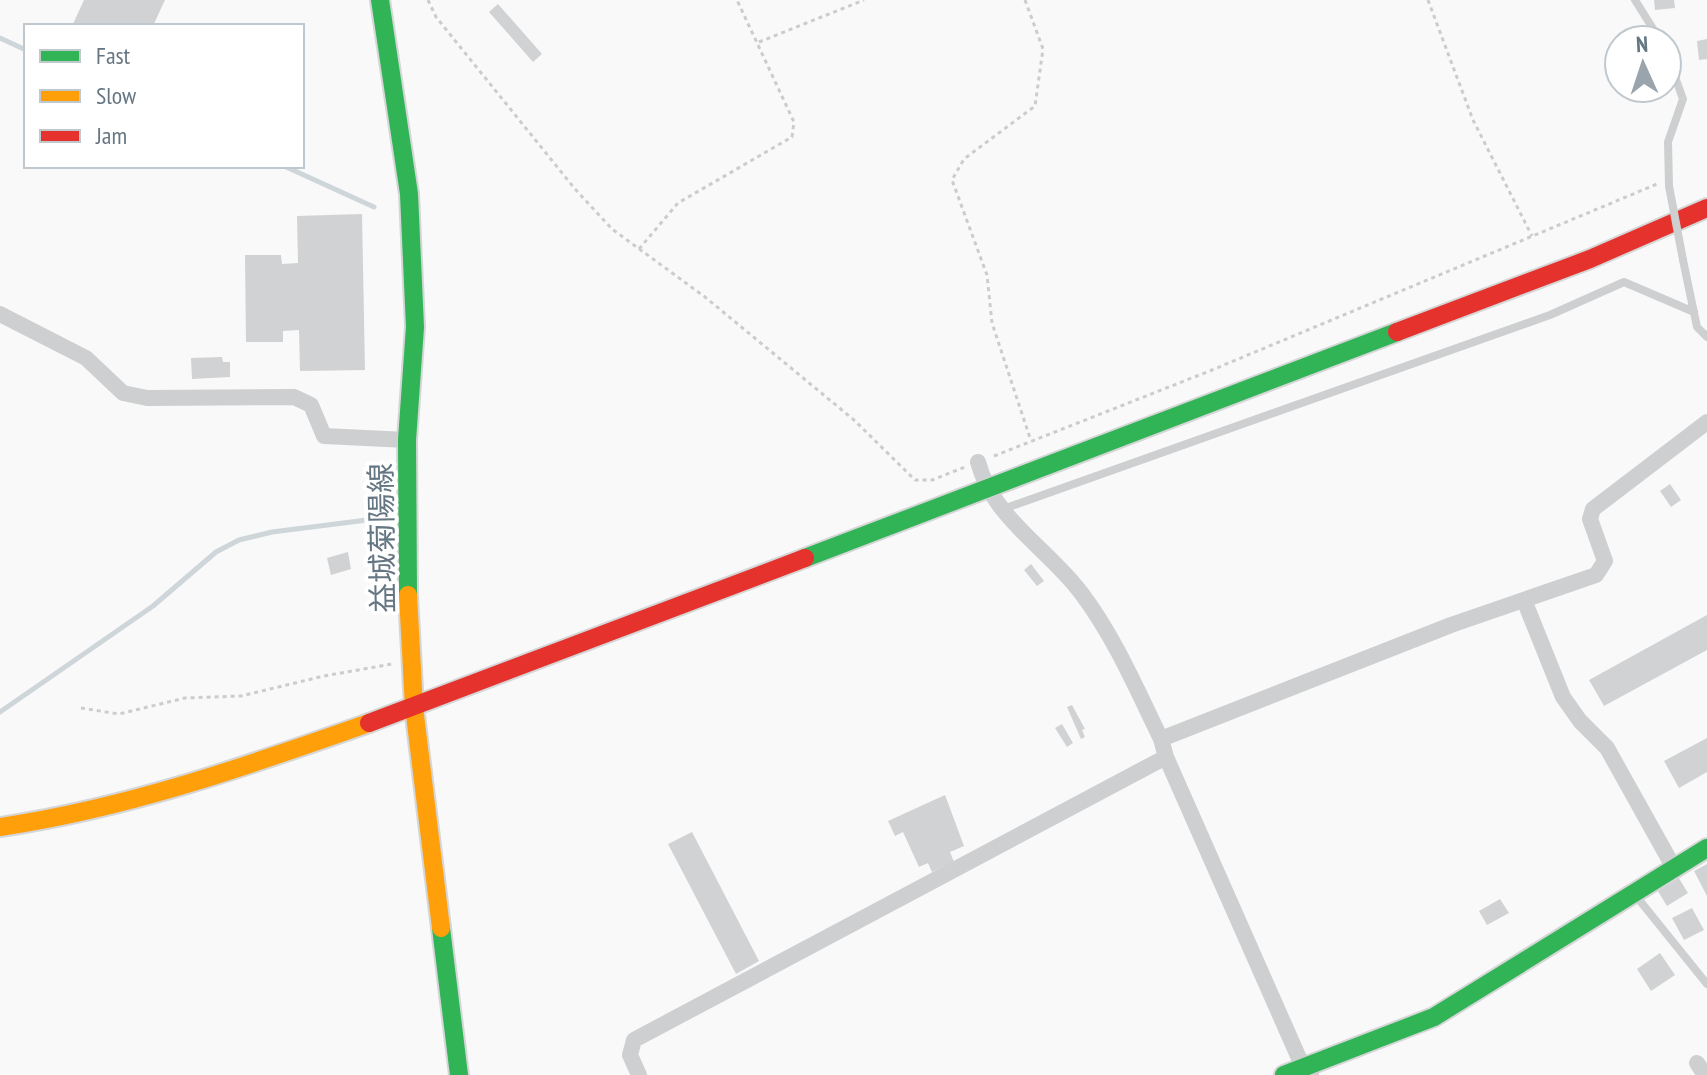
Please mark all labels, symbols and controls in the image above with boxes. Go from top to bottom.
legend [24,24,304,168]
north arrow [1603,24,1683,104]
text: N [1635,30,1649,58]
text: Fast [96,40,131,71]
text: Slow [96,80,137,111]
text: Jam [95,120,127,151]
street label: 益城菊陽線 [360,463,402,613]

